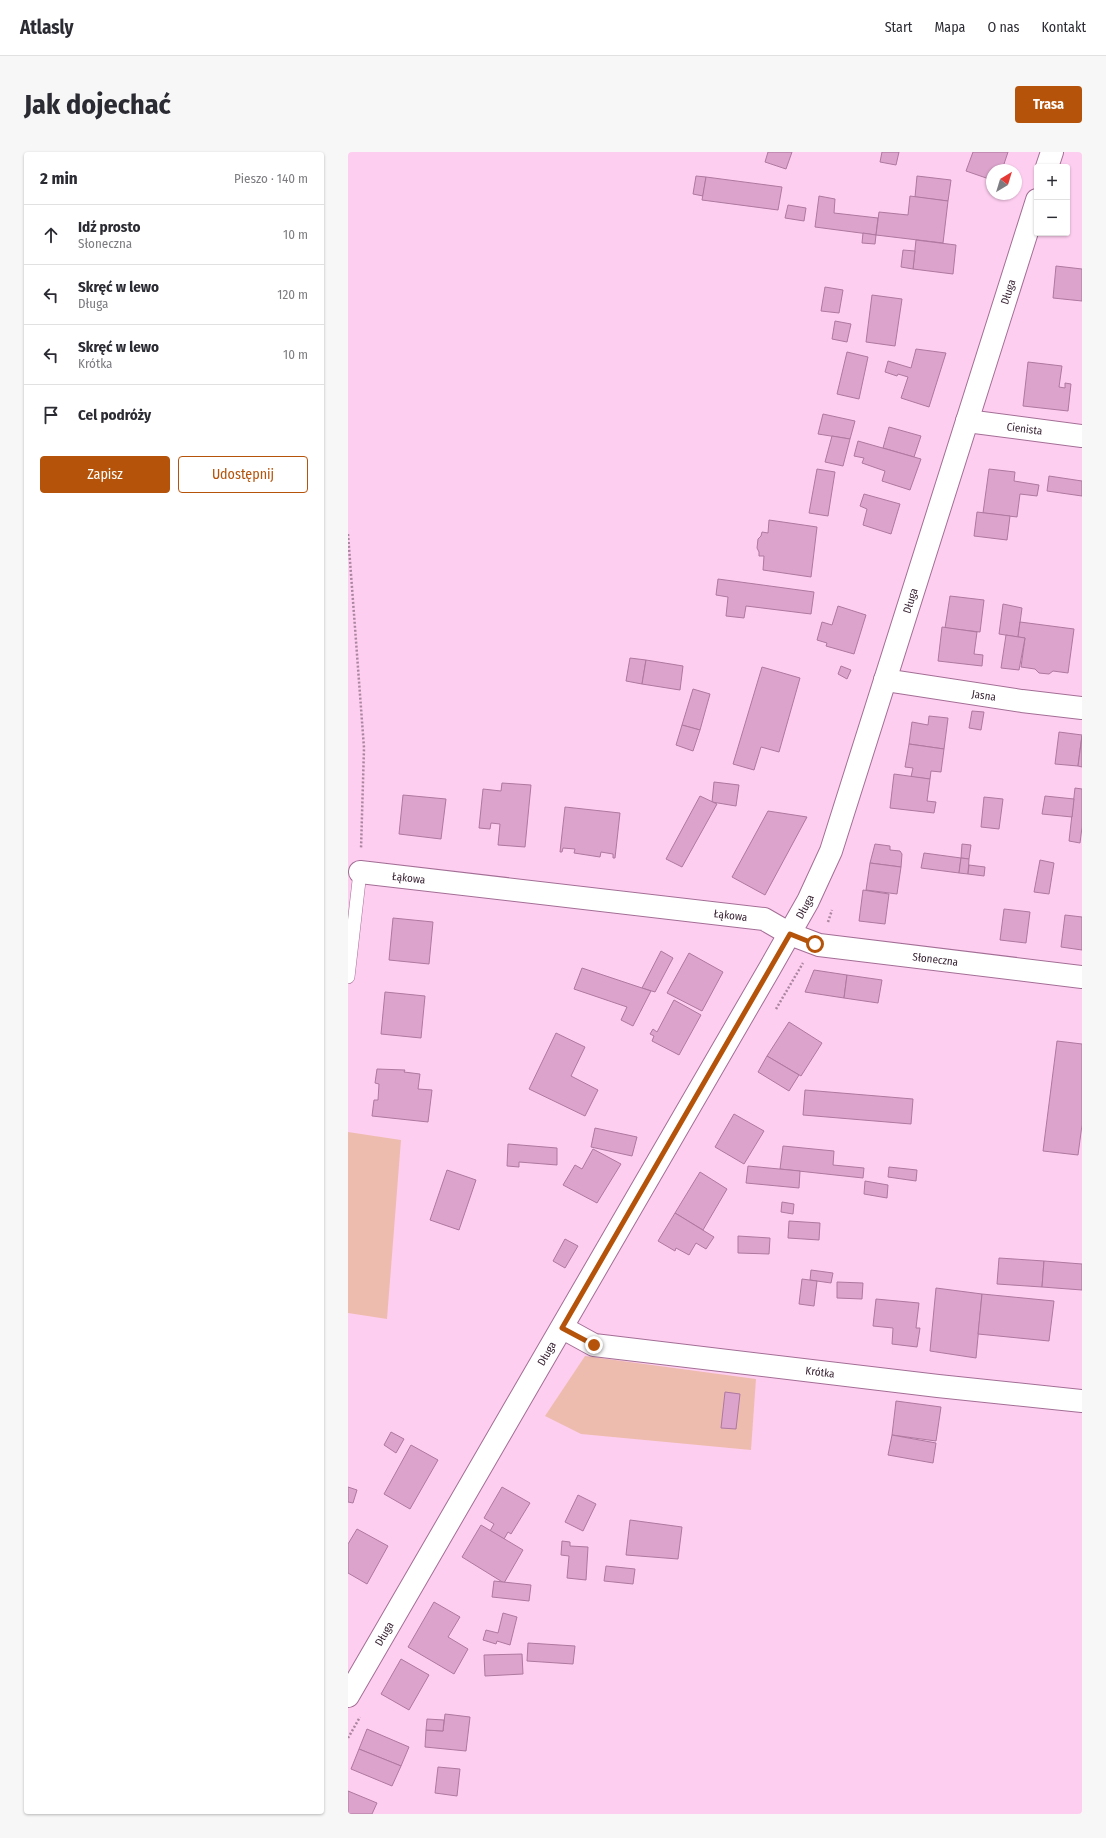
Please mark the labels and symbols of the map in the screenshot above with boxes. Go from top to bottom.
north arrow [986,164,1022,200]
street label: Długa [998,278,1018,306]
street label: Cienista [1006,420,1043,437]
street label: Długa [900,587,920,615]
street label: Jasna [971,687,997,703]
street label: Łąkowa [391,869,426,886]
street label: Długa [793,892,817,921]
street label: Łąkowa [713,907,748,924]
route start [806,935,824,953]
street label: Słoneczna [912,950,959,968]
route end [585,1336,603,1354]
street label: Długa [535,1339,559,1368]
street label: Krótka [805,1364,835,1380]
street label: Długa [372,1619,396,1648]

